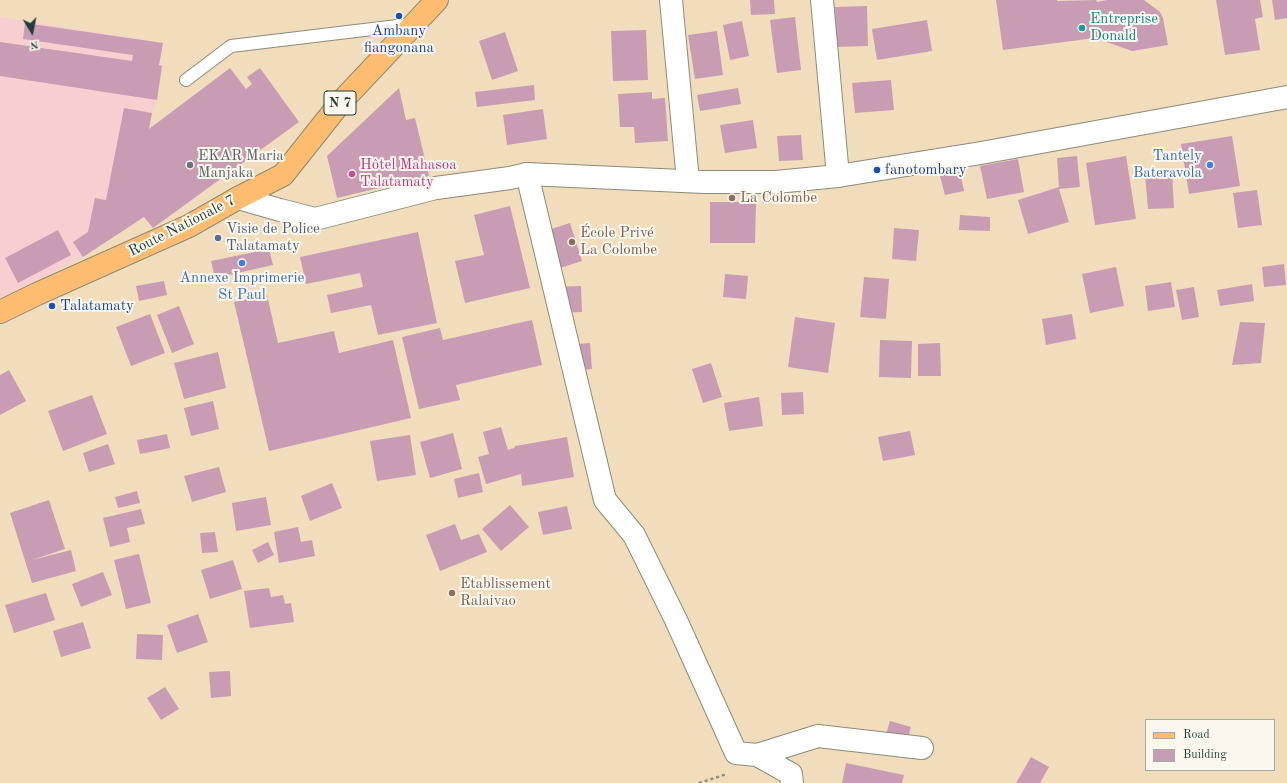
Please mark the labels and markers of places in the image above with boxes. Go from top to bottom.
place label: Entreprise Donald [1090,10,1158,45]
marker: Ambany fiangonana [394,11,404,21]
place label: Ambany fiangonana [364,22,434,57]
marker: Entreprise Donald [1077,23,1087,33]
place label: EKAR Maria Manjaka [198,147,284,182]
place label: Tantely Bateravola [1133,147,1202,182]
place label: Hôtel Mahasoa Talatamaty [360,156,457,191]
marker: EKAR Maria Manjaka [185,160,195,170]
marker: Tantely Bateravola [1205,160,1215,170]
place label: fanotombary [885,161,967,179]
marker: fanotombary [872,165,882,175]
marker: Hôtel Mahasoa Talatamaty [347,169,357,179]
place label: La Colombe [740,189,817,207]
marker: La Colombe [727,193,737,203]
place label: Visie de Police Talatamaty [226,220,320,255]
place label: École Privé La Colombe [580,224,657,259]
marker: Visie de Police Talatamaty [213,233,223,243]
marker: École Privé La Colombe [567,237,577,247]
marker: Annexe Imprimerie St Paul [237,258,247,268]
place label: Annexe Imprimerie St Paul [180,269,304,304]
place label: Talatamaty [60,297,134,315]
marker: Talatamaty [47,301,57,311]
place label: Etablissement Ralaivao [460,575,551,610]
marker: Etablissement Ralaivao [447,588,457,598]

